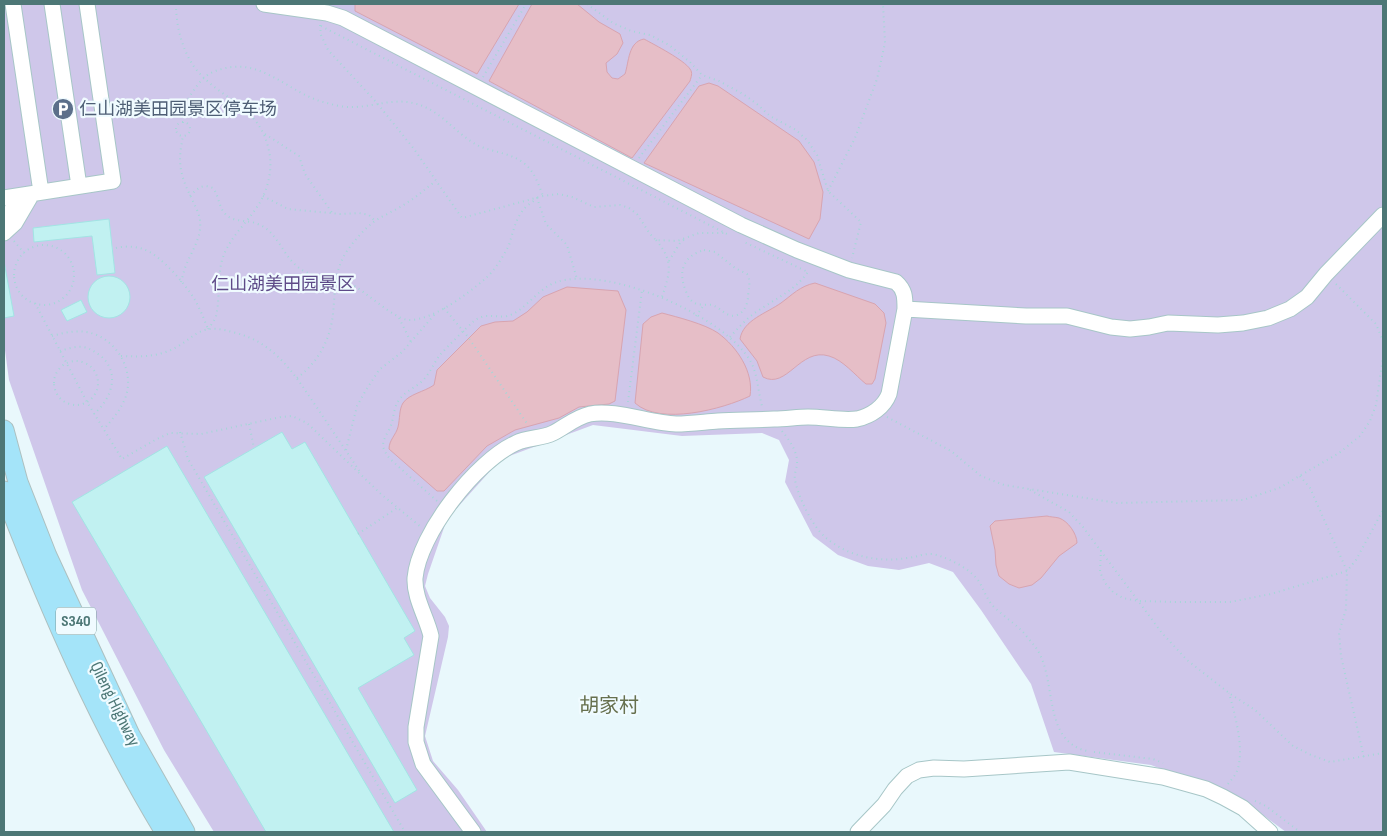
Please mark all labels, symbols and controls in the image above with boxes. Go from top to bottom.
parking icon: 仁山湖美田园景区停车场 [51,97,75,121]
place label: 仁山湖美田园景区停车场 [79,99,277,120]
park label: 仁山湖美田园景区 [211,274,355,295]
road number: S340 [56,608,96,634]
street label: Qileng Highway [85,658,145,750]
district label: 胡家村 [579,694,639,718]

